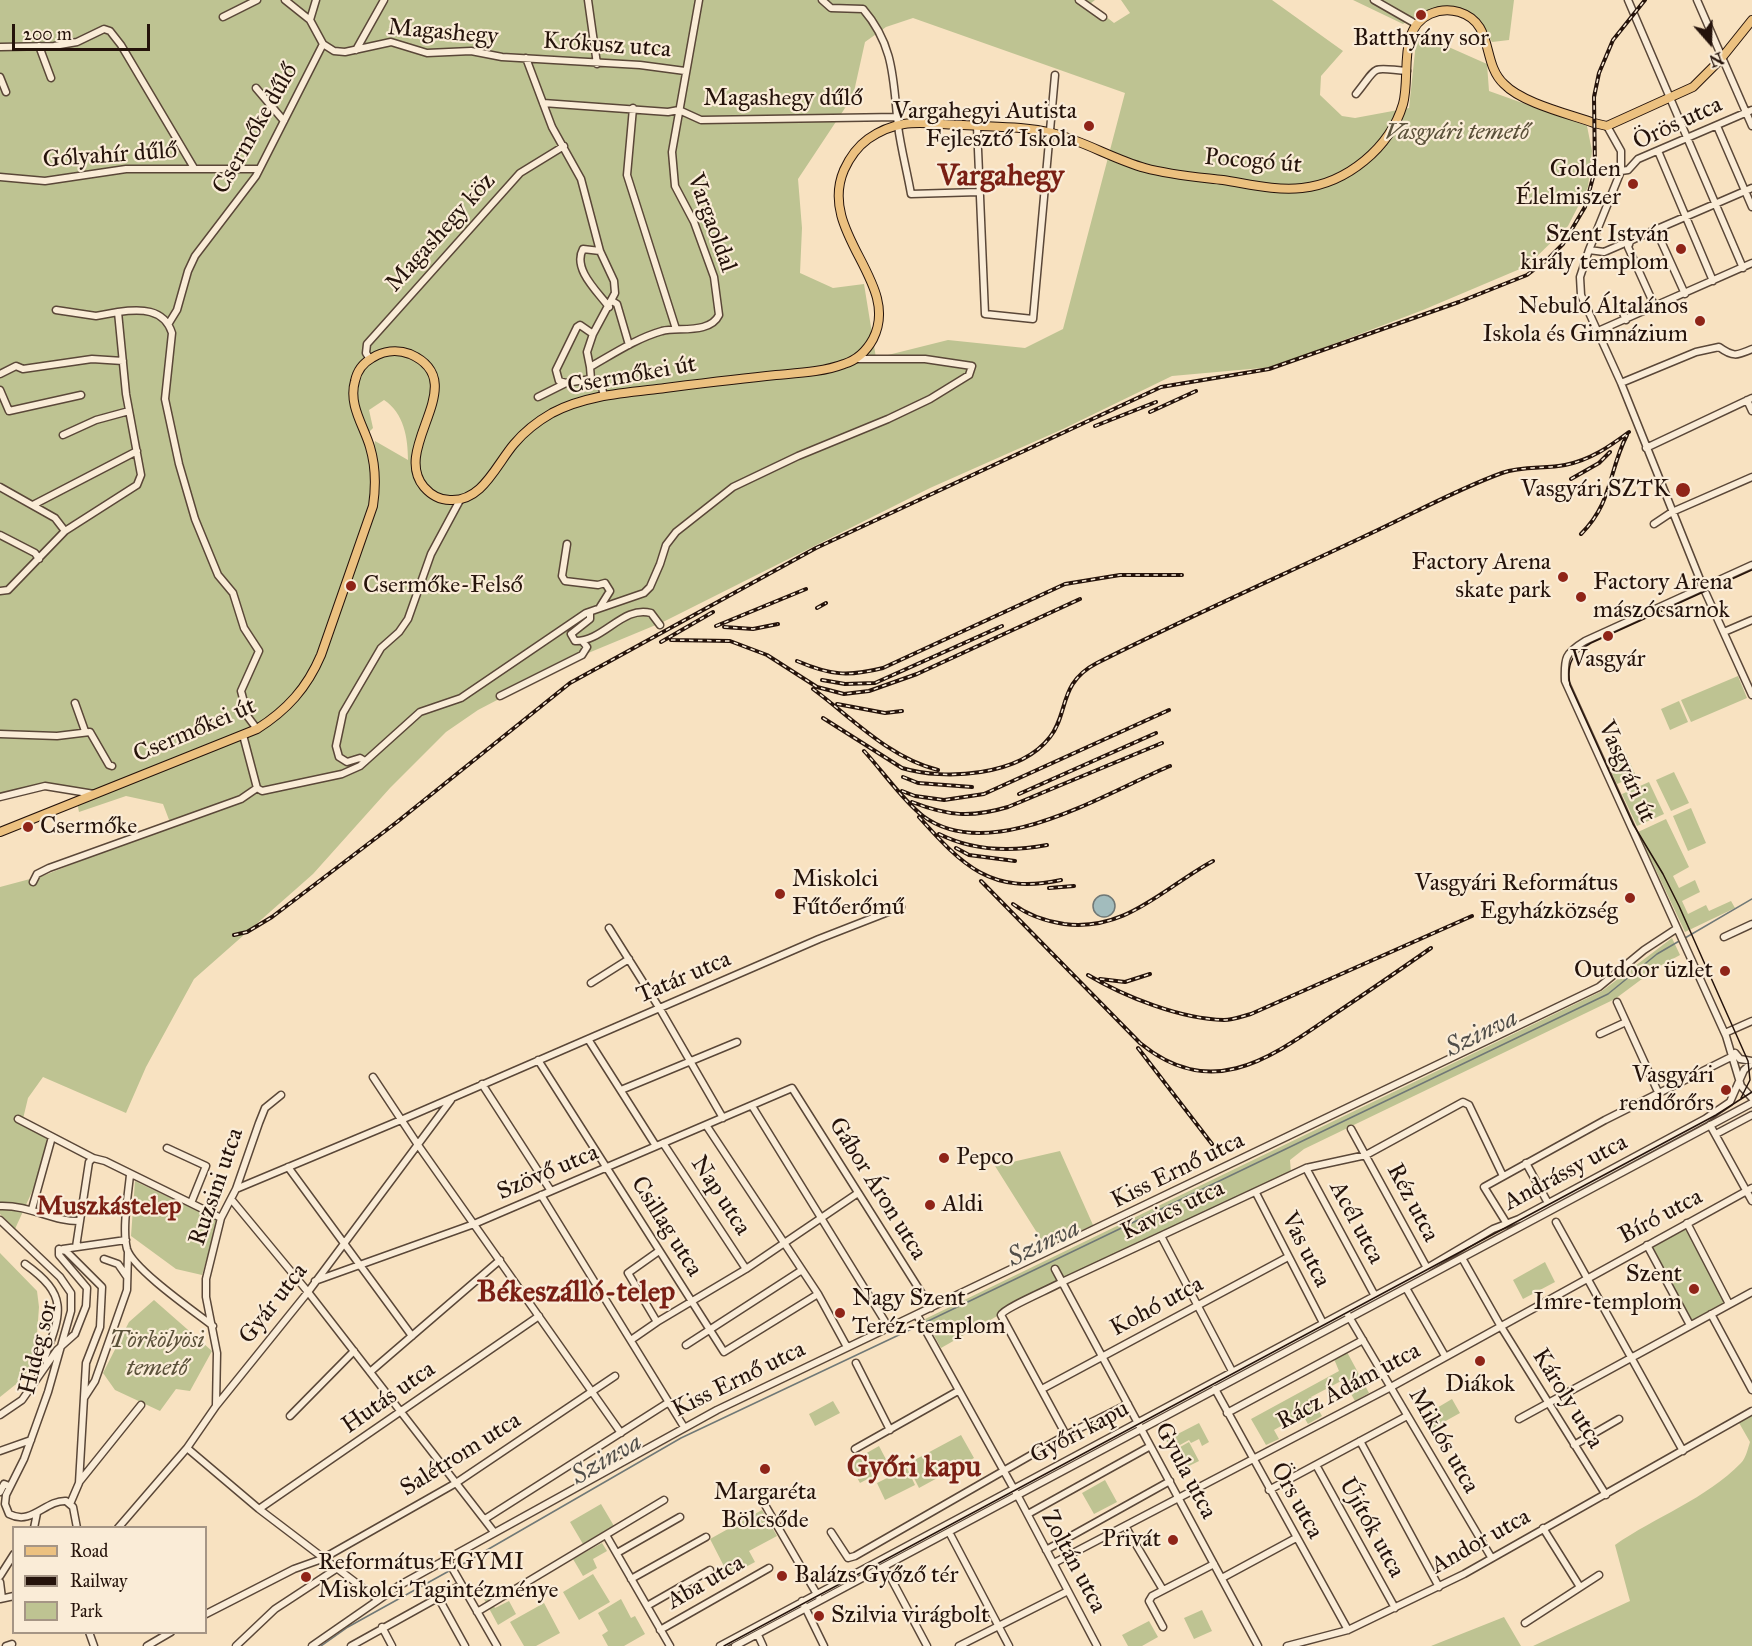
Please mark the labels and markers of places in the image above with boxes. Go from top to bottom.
marker: Batthyány sor [1414,8,1428,22]
place label: Batthyány sor [1353,25,1489,53]
place label: Vargahegyi Autista Fejlesztő Iskola [893,98,1077,154]
marker: Vargahegyi Autista Fejlesztő Iskola [1082,119,1096,133]
place label: Golden Élelmiszer [1515,156,1621,212]
marker: Golden Élelmiszer [1626,177,1640,191]
place label: Szent István király templom [1520,221,1669,277]
marker: Szent István király templom [1674,242,1688,256]
place label: Nebuló Általános Iskola és Gimnázium [1483,293,1688,349]
marker: Nebuló Általános Iskola és Gimnázium [1693,314,1707,328]
place label: Vasgyári SZTK [1521,476,1670,504]
marker: Vasgyári SZTK [1674,481,1692,499]
place label: Factory Arena skate park [1411,549,1551,605]
place label: Factory Arena mászócsarnok [1593,569,1733,625]
marker: Factory Arena skate park [1556,570,1570,584]
place label: Csermőke-Felső [363,572,523,600]
marker: Csermőke-Felső [344,579,358,593]
marker: Factory Arena mászócsarnok [1574,590,1588,604]
marker: Vasgyár [1601,629,1615,643]
place label: Vasgyár [1570,646,1646,674]
place label: Csermőke [40,813,137,841]
marker: Csermőke [21,820,35,834]
place label: Miskolci Fűtőerőmű [792,866,905,922]
place label: Vasgyári Református Egyházközség [1415,870,1618,926]
marker: Miskolci Fűtőerőmű [773,887,787,901]
marker: Vasgyári Református Egyházközség [1623,891,1637,905]
place label: Outdoor üzlet [1574,957,1713,985]
marker: Outdoor üzlet [1718,964,1732,978]
place label: Vasgyári rendőrőrs [1619,1062,1714,1118]
marker: Vasgyári rendőrőrs [1719,1083,1733,1097]
place label: Pepco [956,1144,1014,1172]
marker: Pepco [937,1151,951,1165]
place label: Aldi [942,1191,983,1219]
marker: Aldi [923,1198,937,1212]
place label: Szent Imre-templom [1534,1261,1682,1317]
marker: Szent Imre-templom [1687,1282,1701,1296]
place label: Nagy Szent Teréz-templom [852,1285,1006,1341]
marker: Nagy Szent Teréz-templom [833,1306,847,1320]
marker: Diákok [1473,1354,1487,1368]
place label: Diákok [1445,1371,1515,1399]
marker: Margaréta Bölcsőde [758,1462,772,1476]
place label: Margaréta Bölcsőde [714,1479,816,1535]
place label: Privát [1102,1526,1161,1554]
marker: Privát [1166,1533,1180,1547]
place label: Református EGYMI Miskolci Tagintézménye [318,1549,558,1605]
place label: Balázs Győző tér [794,1562,959,1590]
marker: Balázs Győző tér [775,1569,789,1583]
marker: Református EGYMI Miskolci Tagintézménye [299,1570,313,1584]
place label: Szilvia virágbolt [831,1602,989,1630]
marker: Szilvia virágbolt [812,1609,826,1623]

